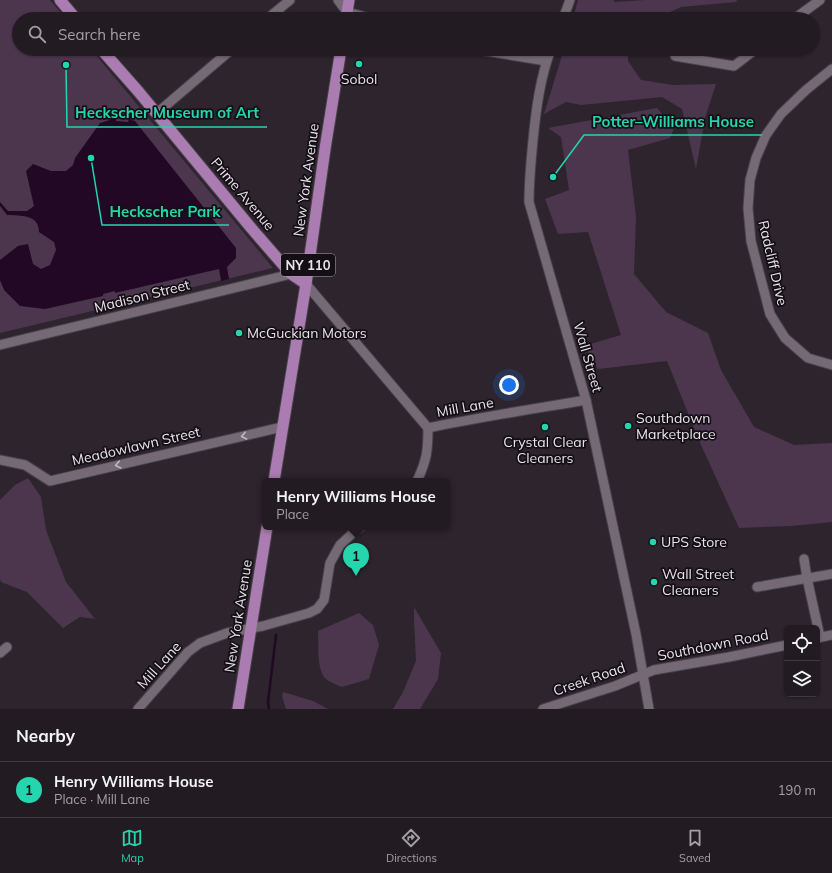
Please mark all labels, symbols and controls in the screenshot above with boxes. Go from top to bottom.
search box [12,12,820,56]
icon: search [26,23,48,45]
text: Search here [58,25,140,44]
marker: Sobol [354,59,364,69]
place label: Sobol [341,70,377,88]
callout: Heckscher Museum of Art [67,100,267,127]
text: Heckscher Museum of Art [75,103,259,122]
callout: Potter–Williams House [584,108,762,135]
text: Potter–Williams House [592,112,754,131]
street label: New York Avenue [289,122,323,238]
street label: Prime Avenue [207,154,279,234]
callout: Heckscher Park [102,198,229,225]
text: Heckscher Park [109,202,221,221]
street label: Radcliff Drive [754,219,792,307]
road number: NY 110 [281,254,335,276]
street label: Madison Street [92,275,192,317]
street label: Wall Street [569,320,607,394]
place label: McGuckian Motors [247,324,367,342]
marker: McGuckian Motors [234,328,244,338]
your location [499,375,519,395]
street label: Mill Lane [435,393,495,421]
place label: Southdown Marketplace [636,409,716,443]
marker: Southdown Marketplace [623,421,633,431]
street label: Meadowlawn Street [70,422,202,469]
marker: Crystal Clear Cleaners [540,422,550,432]
one-way arrow [241,431,248,439]
place label: Crystal Clear Cleaners [503,433,588,467]
one-way arrow [115,461,121,469]
popup [262,478,450,530]
text: Henry Williams House [276,487,436,506]
text: Place [276,506,309,522]
place label: UPS Store [661,533,727,551]
marker: UPS Store [648,537,658,547]
pin: 1 [343,543,369,576]
street label: New York Avenue [220,558,256,674]
place label: Wall Street Cleaners [662,565,734,599]
marker: Wall Street Cleaners [649,577,659,587]
street label: Southdown Road [656,625,770,665]
map controls [784,625,820,697]
button: locate [784,625,820,661]
street label: Mill Lane [133,638,185,692]
street label: Creek Road [551,658,627,700]
button: layers [784,661,820,697]
text: Nearby [16,725,75,746]
text: Henry Williams House [54,772,214,791]
text: 1 [25,782,33,798]
text: 190 m [778,782,816,798]
text: Place · Mill Lane [54,791,150,807]
tab: Map [121,827,144,865]
tab: Directions [386,827,437,865]
tab: Saved [679,827,711,865]

